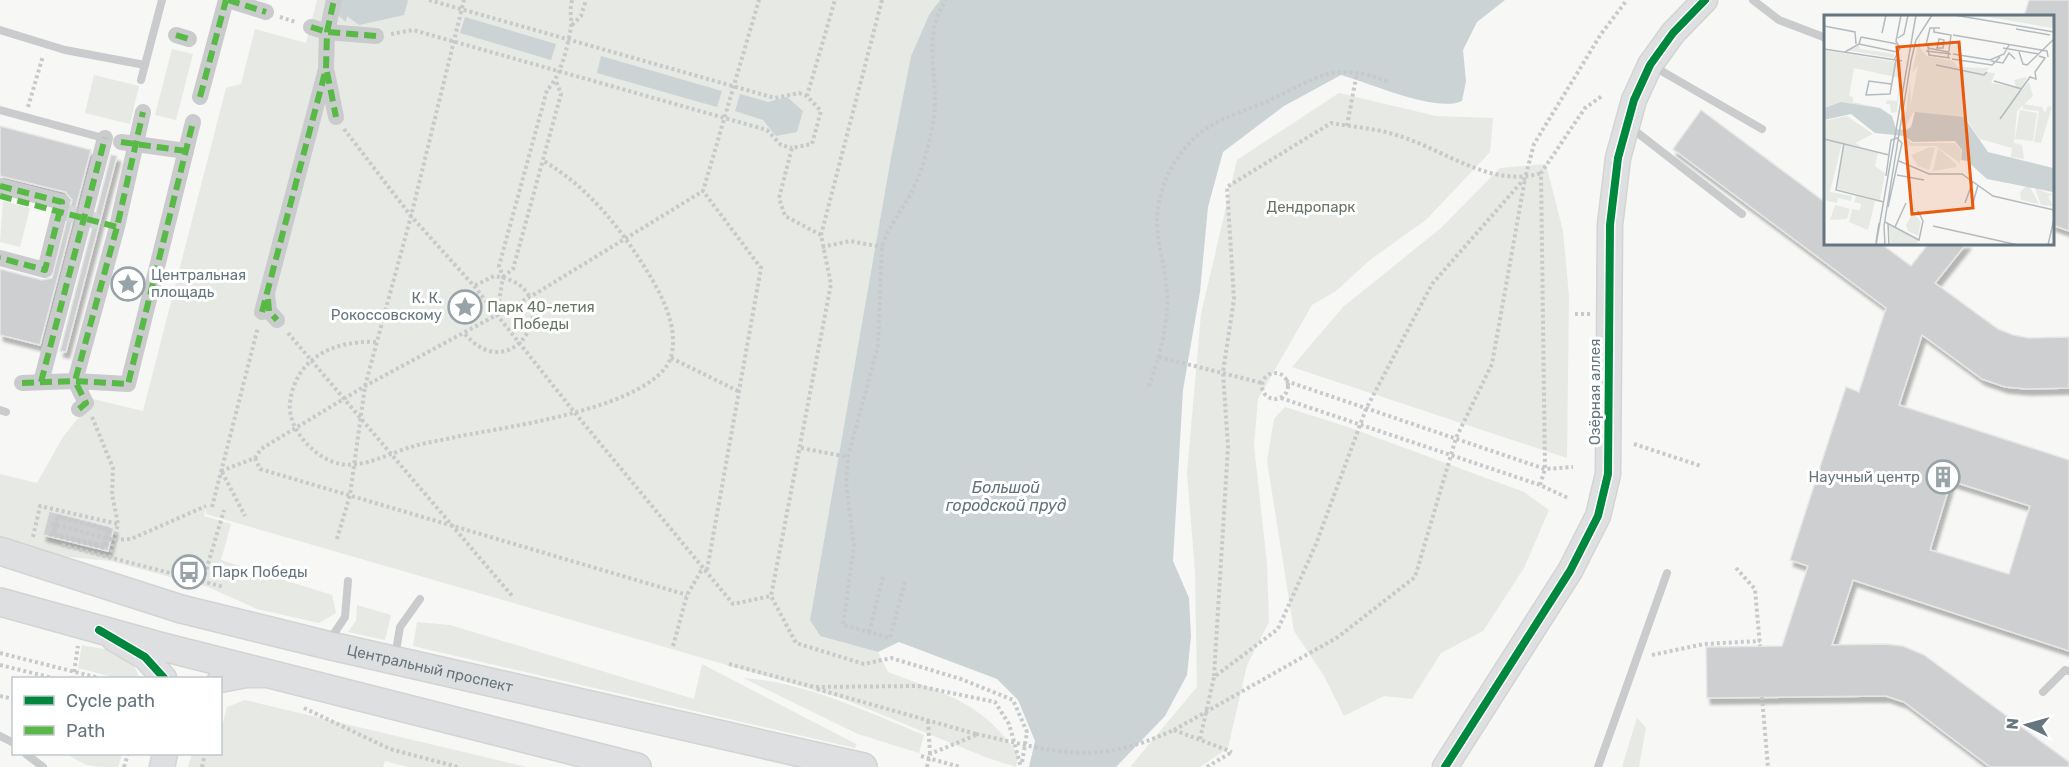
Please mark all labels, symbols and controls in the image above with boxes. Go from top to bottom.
inset map [1824,15,2054,244]
park label: Дендропарк [1267,198,1355,216]
place icon: Центральная площадь [110,266,146,302]
place label: Центральная площадь [151,266,246,301]
place label: К. К. Рокоссовскому [331,289,442,324]
place icon: К. К. Рокоссовскому [447,289,483,325]
park label: Парк 40-летия Победы [487,298,595,333]
street label: Озёрная аллея [1586,339,1604,445]
building icon: Научный центр [1925,459,1961,495]
place label: Научный центр [1809,468,1920,486]
water label: Большой городской пруд [946,478,1066,515]
bus stop icon: Парк Победы [171,554,207,590]
place label: Парк Победы [212,563,308,581]
street label: Центральный проспект [345,641,515,696]
legend [12,677,222,755]
text: Cycle path [66,690,155,712]
north arrow [1997,695,2057,755]
text: N [2003,717,2023,730]
text: Path [66,720,105,742]

